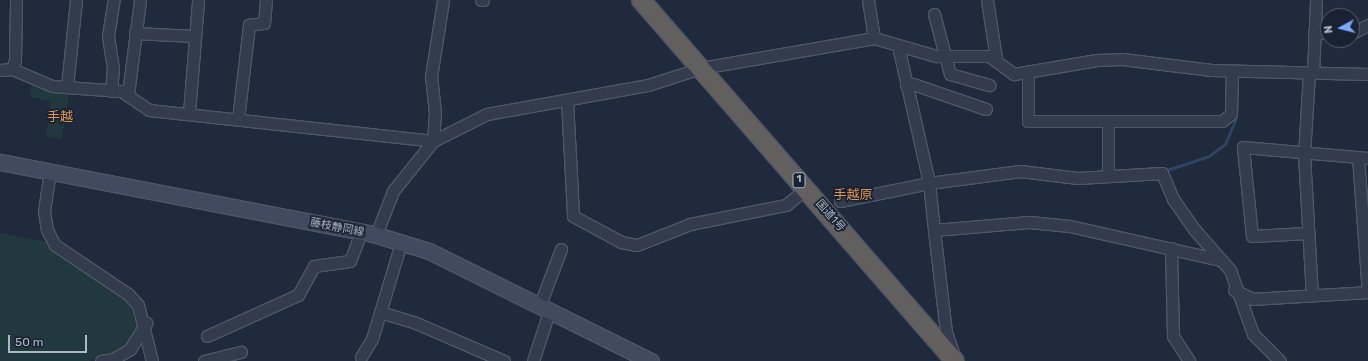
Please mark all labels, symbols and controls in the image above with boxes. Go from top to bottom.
north arrow [1320,8,1360,48]
text: N [1322,25,1336,34]
district label: 手越 [47,109,73,125]
road number: 1 [792,172,806,188]
district label: 手越原 [834,187,872,203]
street label: 国道1号 [813,197,847,235]
street label: 藤枝静岡線 [309,216,365,240]
scale bar [10,327,89,353]
text: 50 m [15,335,43,349]

